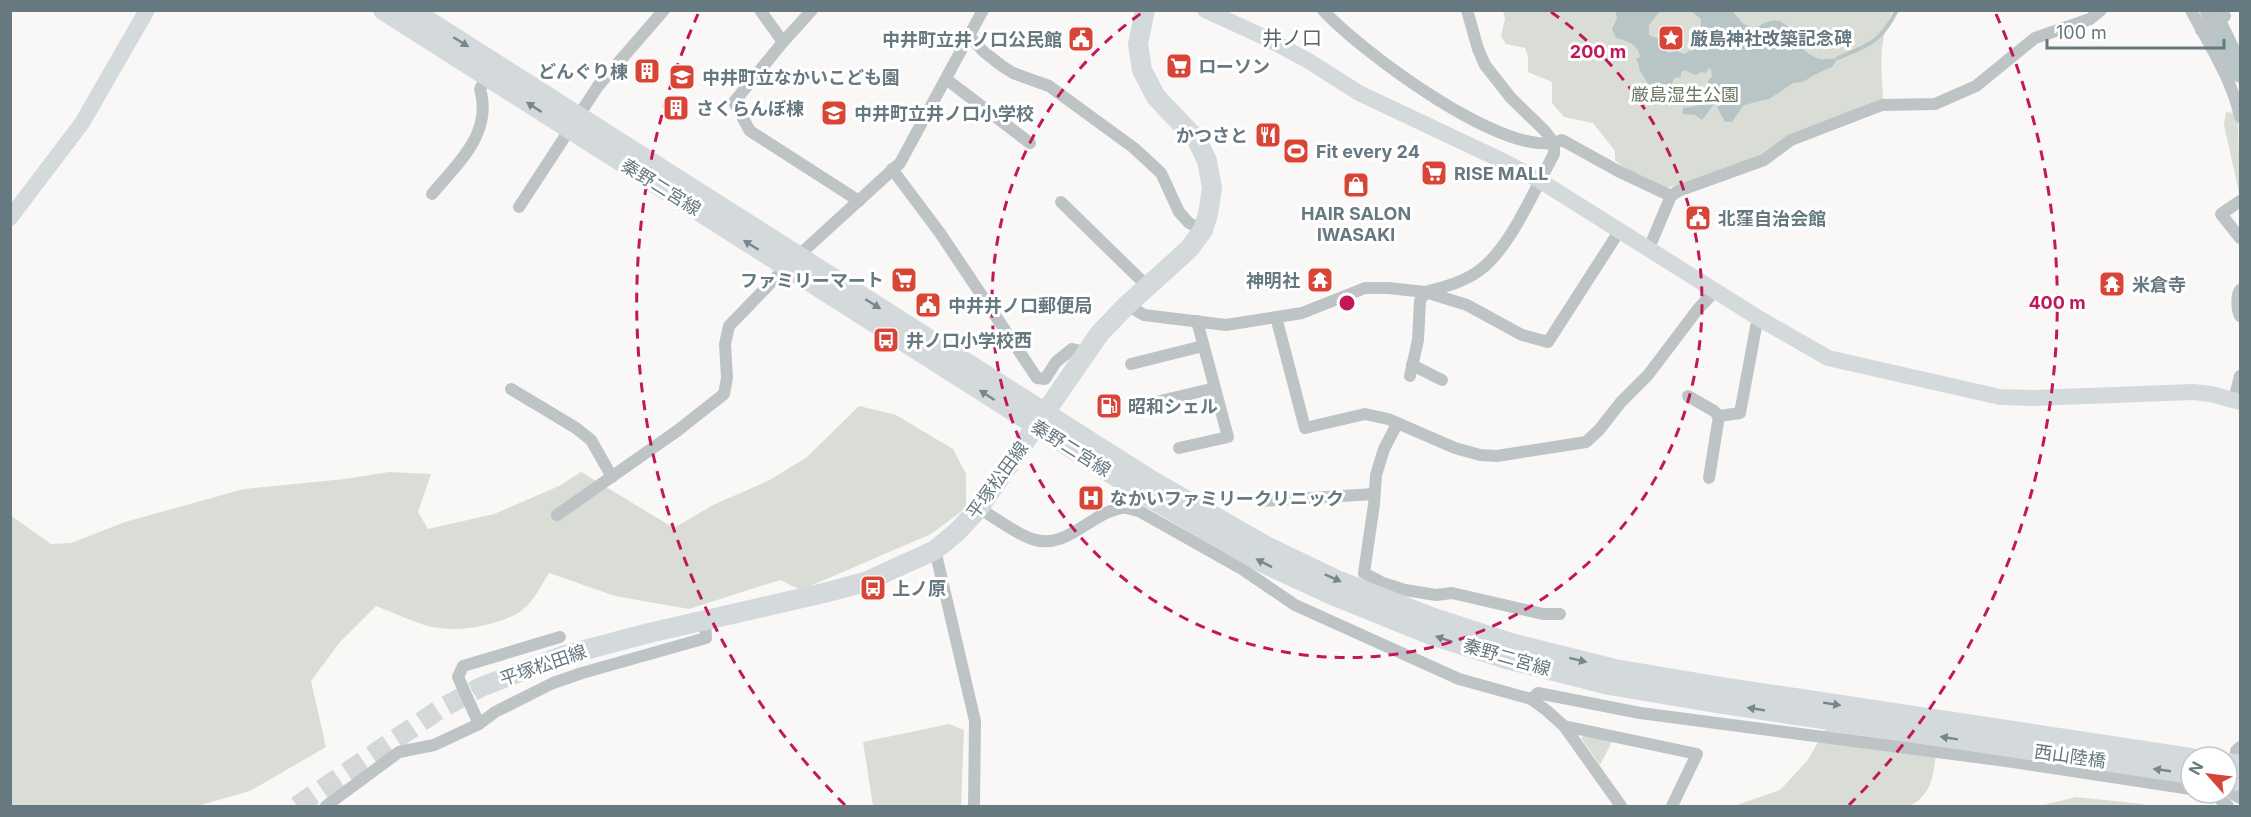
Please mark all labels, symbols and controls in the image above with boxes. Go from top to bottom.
scale bar [2047,12,2224,50]
text: 100 m [2056,22,2107,43]
place icon: 厳島神社改築記念碑 [1656,23,1686,53]
public building icon: 中井町立井ノ口公民館 [1066,24,1096,54]
district label: 井ノ口 [1262,26,1322,50]
place label: 厳島神社改築記念碑 [1690,28,1852,49]
place label: 中井町立井ノ口公民館 [882,29,1062,50]
one-way arrow [453,36,469,47]
text: 200 m [1570,41,1626,62]
supermarket icon: ローソン [1164,51,1194,81]
building icon: どんぐり棟 [632,56,662,86]
place label: ローソン [1198,56,1270,77]
place label: どんぐり棟 [538,61,628,82]
school or university icon: 中井町立なかいこども園 [667,62,697,92]
place label: 中井町立なかいこども園 [702,67,900,88]
park label: 厳島湿生公園 [1631,84,1739,105]
building icon: さくらんぼ棟 [661,93,691,123]
place label: さくらんぼ棟 [696,98,804,119]
school or university icon: 中井町立井ノ口小学校 [819,98,849,128]
one-way arrow [526,101,542,112]
place label: 中井町立井ノ口小学校 [854,103,1034,124]
restaurant icon: かつさと [1253,120,1283,150]
place label: かつさと [1176,125,1248,146]
sports icon: Fit every 24 [1281,136,1311,166]
place label: Fit every 24 [1316,141,1420,162]
street label: 秦野二宮線 [617,154,705,220]
supermarket icon: RISE MALL [1419,158,1449,188]
place label: RISE MALL [1454,163,1548,184]
shop icon: HAIR SALON lWASAKl [1341,170,1371,200]
place label: HAIR SALON lWASAKl [1301,203,1411,245]
public building icon: 北窪自治会館 [1683,203,1713,233]
place label: 北窪自治会館 [1718,208,1826,229]
one-way arrow [743,240,760,251]
supermarket icon: ファミリーマート [889,265,919,295]
temple icon: 神明社 [1305,265,1335,295]
temple icon: 米倉寺 [2097,269,2127,299]
place label: ファミリーマート [740,270,884,291]
place label: 神明社 [1246,270,1300,291]
place label: 米倉寺 [2132,274,2186,295]
public building icon: 中井井ノ口郵便局 [913,290,943,320]
text: 400 m [2028,292,2086,313]
centre of rings [1337,293,1357,313]
place label: 中井井ノ口郵便局 [948,295,1092,316]
one-way arrow [865,299,882,310]
bus stop icon: 井ノ口小学校西 [871,325,901,355]
place label: 井ノ口小学校西 [906,330,1032,351]
one-way arrow [978,390,995,401]
fuel station icon: 昭和シェル [1094,391,1124,421]
place label: 昭和シェル [1128,396,1218,417]
street label: 秦野二宮線 [1027,415,1115,481]
street label: 平塚松田線 [962,437,1032,523]
hospital icon: なかいファミリークリニック [1076,483,1106,513]
place label: なかいファミリークリニック [1110,488,1344,509]
one-way arrow [1256,558,1273,568]
bus stop icon: 上ノ原 [858,573,888,603]
one-way arrow [1325,573,1342,582]
place label: 上ノ原 [892,578,946,599]
one-way arrow [1435,634,1453,643]
street label: 秦野二宮線 [1461,635,1553,679]
street label: 平塚松田線 [497,640,589,690]
one-way arrow [1568,655,1587,665]
one-way arrow [1822,700,1841,709]
one-way arrow [1747,705,1766,714]
one-way arrow [1940,734,1959,743]
street label: 西山陸橋 [2033,741,2107,771]
north arrow [2179,745,2239,805]
text: N [2184,758,2207,778]
one-way arrow [2152,765,2171,774]

